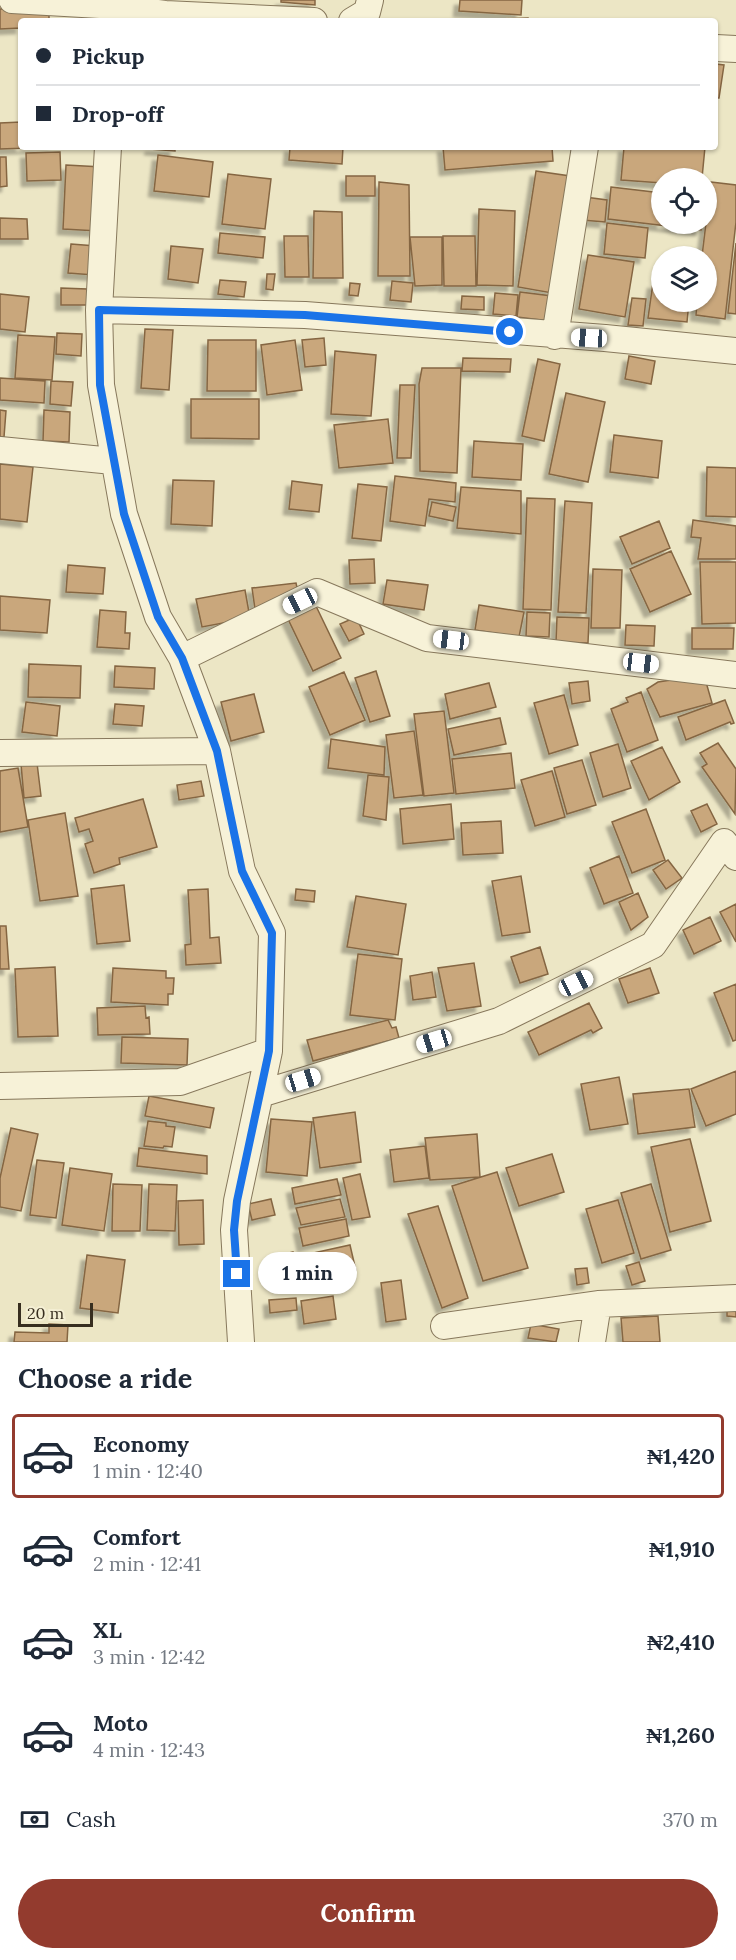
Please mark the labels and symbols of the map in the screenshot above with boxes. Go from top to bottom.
route start [496,318,523,345]
car [571,328,607,348]
car [280,585,320,617]
car [432,629,470,651]
car [622,652,660,674]
car [556,967,596,999]
car [414,1027,454,1055]
car [283,1066,323,1094]
callout: 1 min [258,1253,357,1295]
route end [223,1260,250,1287]
scale bar [18,1300,93,1328]

